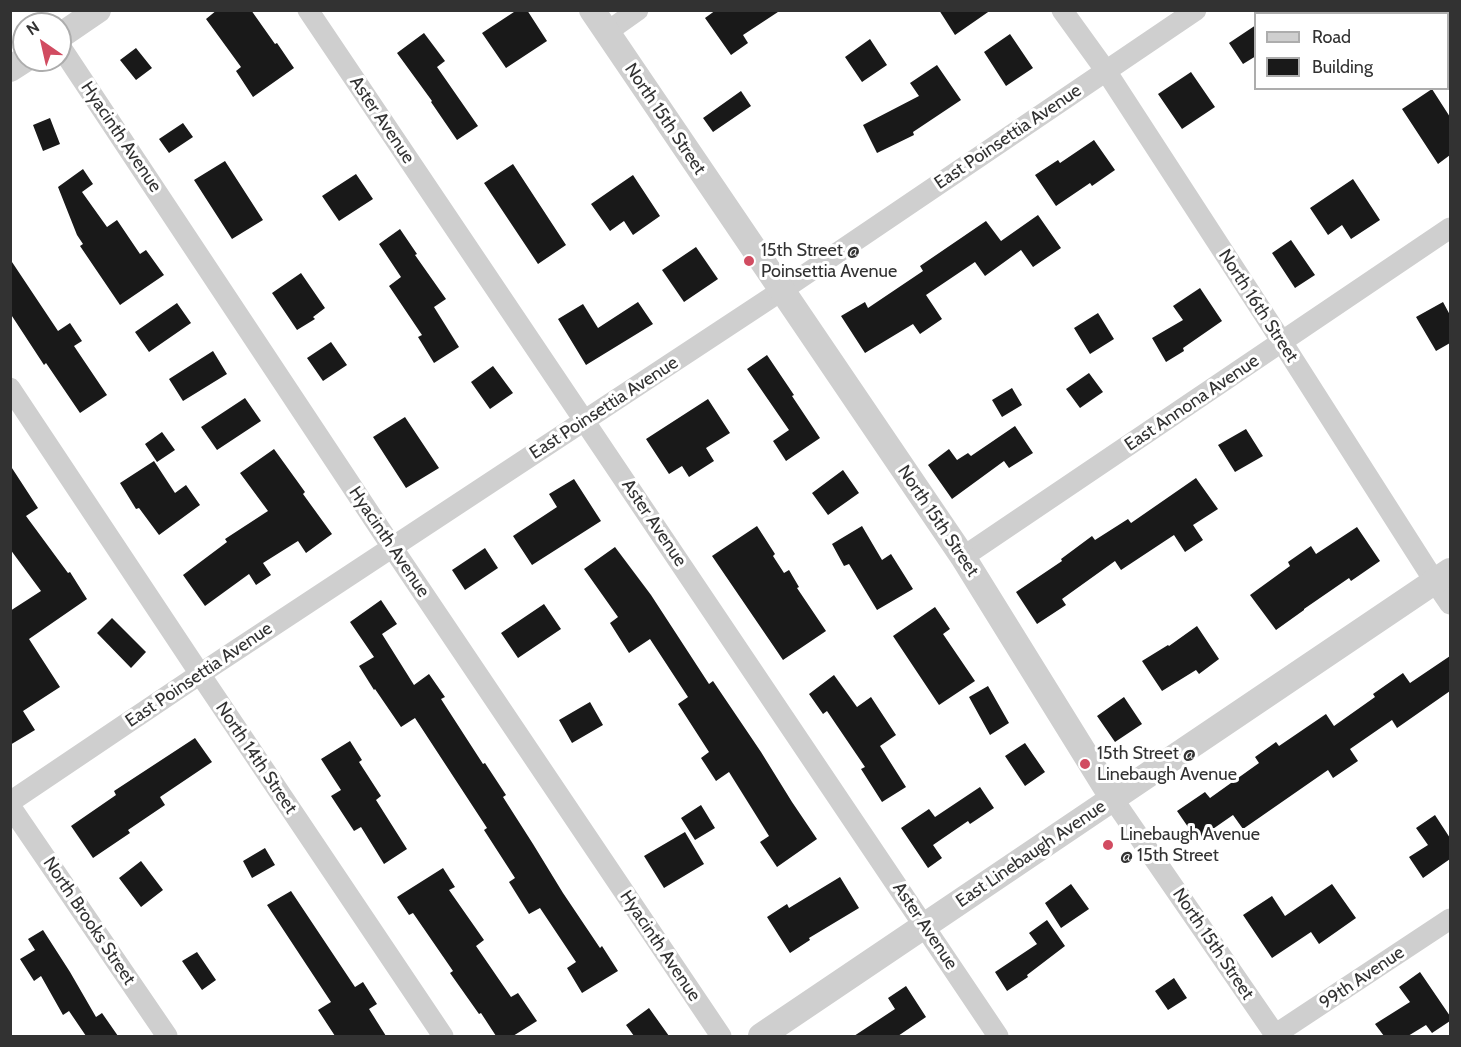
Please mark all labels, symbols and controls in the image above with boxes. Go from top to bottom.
north arrow [12,12,72,72]
legend [1254,12,1449,90]
text: N [23,17,43,39]
text: Road [1312,26,1351,48]
text: Building [1312,56,1373,78]
street label: North 15th Street [620,59,710,179]
street label: Aster Avenue [345,72,419,168]
street label: Hyacinth Avenue [76,77,166,197]
street label: East Poinsettia Avenue [930,80,1086,194]
place label: 15th Street @ Poinsettia Avenue [761,240,897,282]
street label: North 16th Street [1214,246,1302,366]
marker: 15th Street @ Poinsettia Avenue [742,254,756,268]
street label: East Annona Avenue [1121,350,1263,456]
street label: East Poinsettia Avenue [526,352,682,464]
street label: North 15th Street [893,461,983,581]
street label: Aster Avenue [617,475,691,571]
street label: Hyacinth Avenue [344,482,434,602]
street label: East Poinsettia Avenue [121,618,277,732]
street label: North 14th Street [211,698,301,818]
place label: 15th Street @ Linebaugh Avenue [1097,743,1237,786]
marker: 15th Street @ Linebaugh Avenue [1078,757,1092,771]
street label: East Linebaugh Avenue [952,796,1110,912]
place label: Linebaugh Avenue @ 15th Street [1120,824,1260,866]
marker: Linebaugh Avenue @ 15th Street [1101,838,1115,852]
street label: North Brooks Street [38,853,140,989]
street label: Aster Avenue [888,878,962,974]
street label: North 15th Street [1168,884,1258,1004]
street label: Hyacinth Avenue [615,886,705,1006]
street label: 99th Avenue [1316,942,1408,1014]

